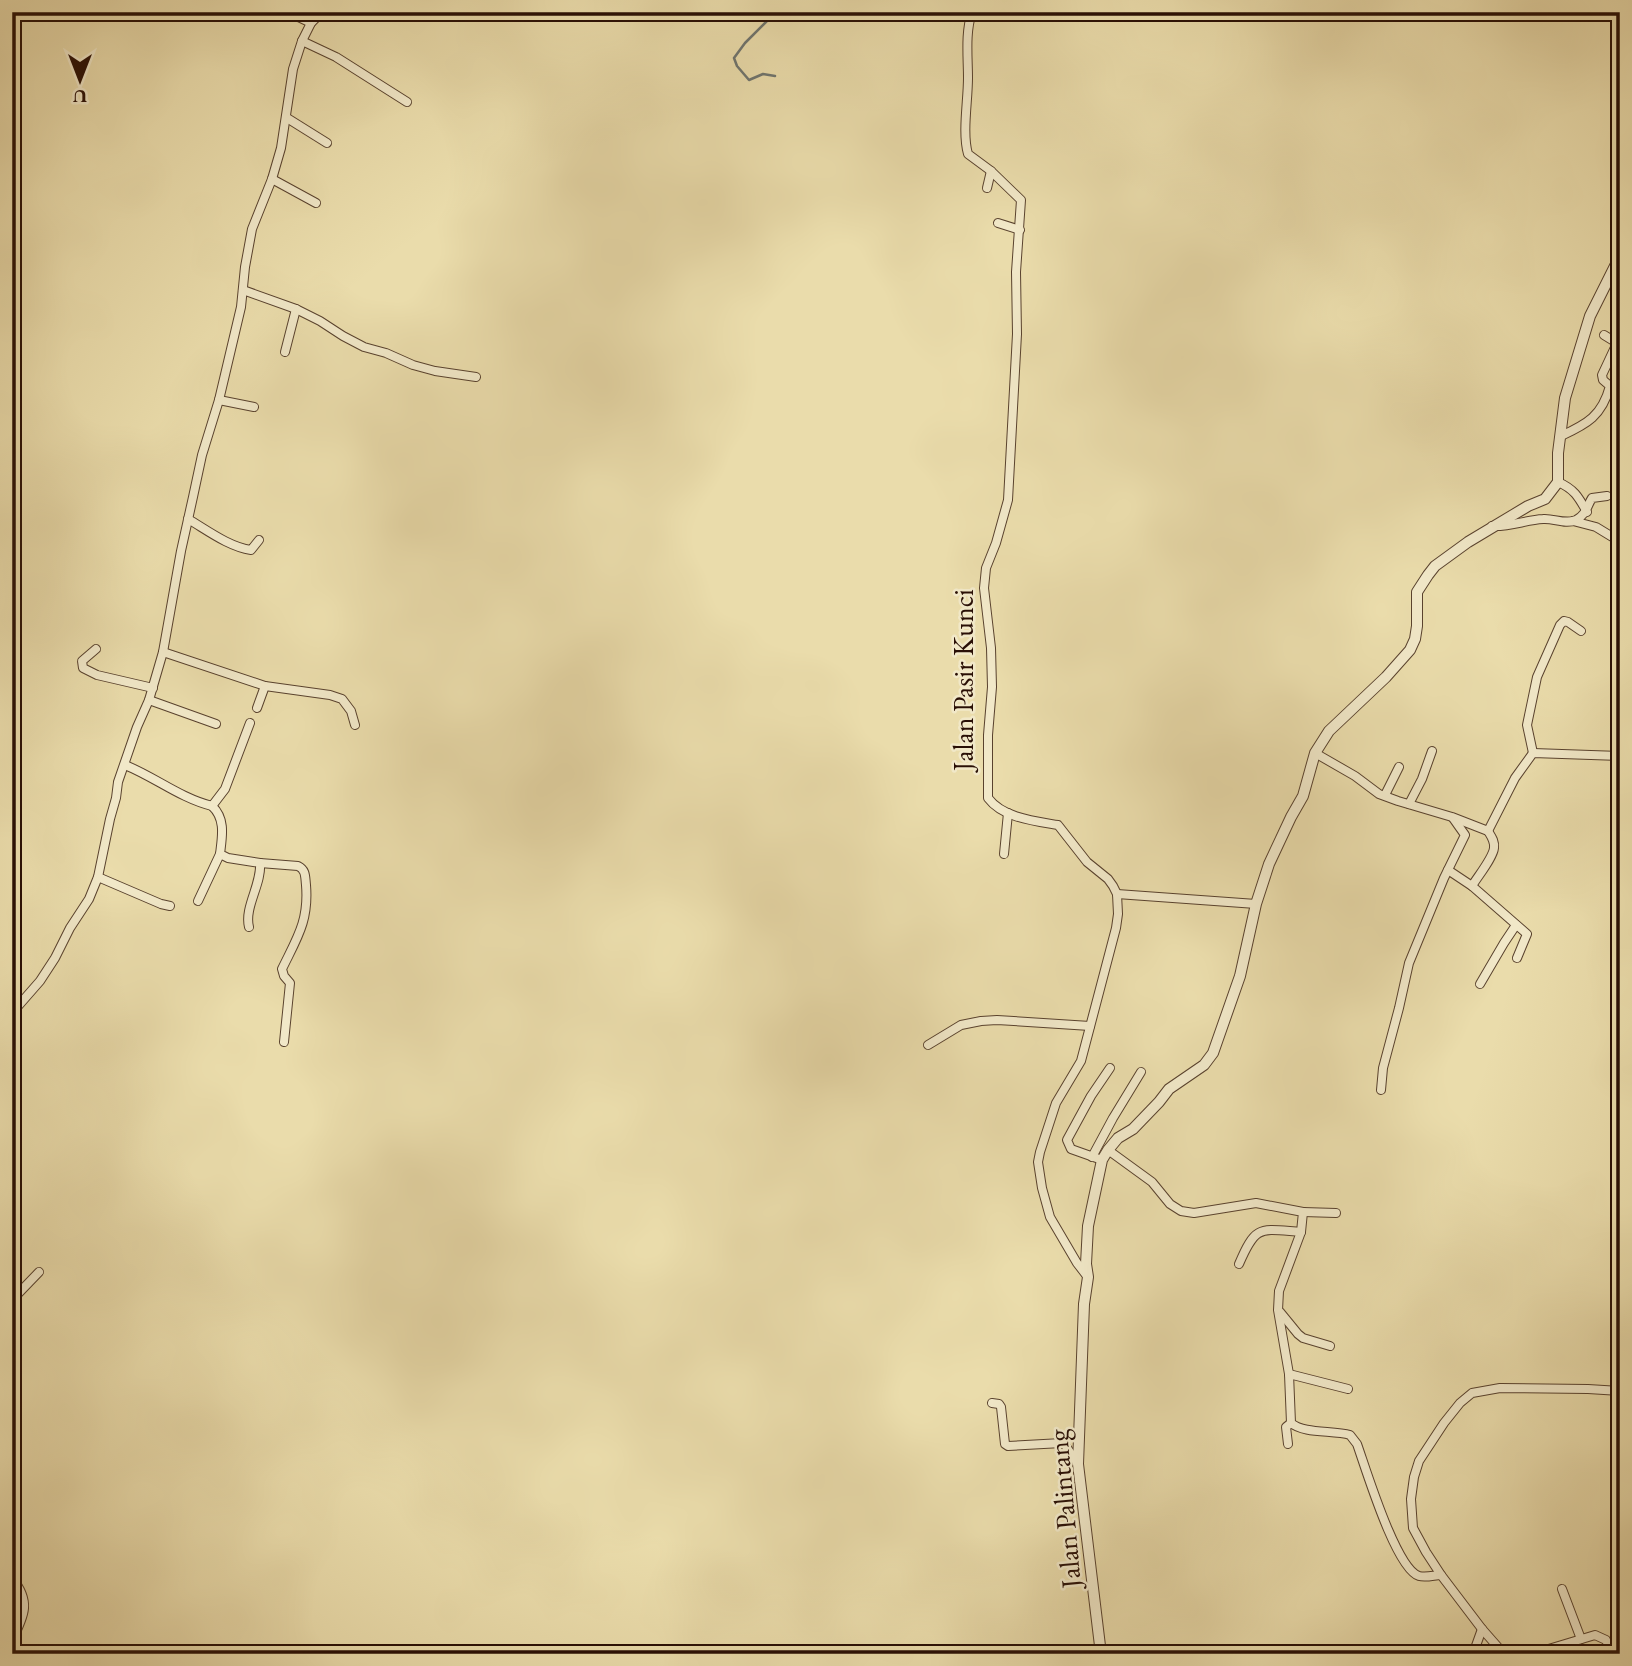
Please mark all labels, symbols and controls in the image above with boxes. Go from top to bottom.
north arrow [46,46,116,116]
text: U [73,84,87,109]
street label: Jalan Pasir Kunci [945,589,981,773]
street label: Jalan Palintang [1039,1427,1089,1592]

